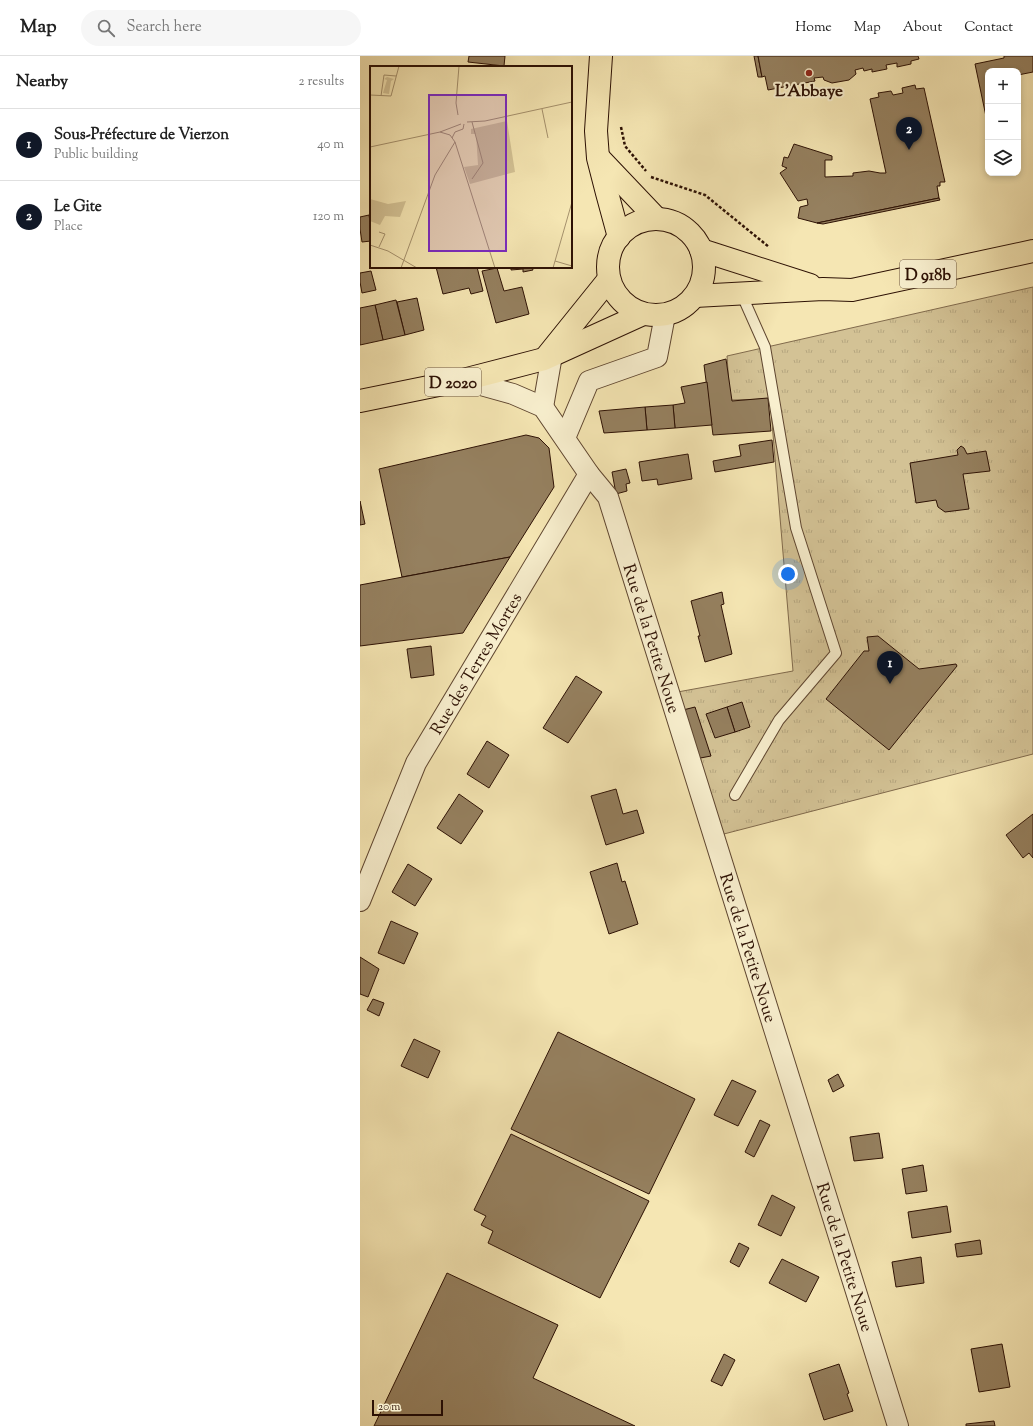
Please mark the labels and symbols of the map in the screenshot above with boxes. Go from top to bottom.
inset map [370,66,572,268]
marker: L'Abbaye [804,68,814,78]
place label: L'Abbaye [775,80,843,104]
pin: 2 [896,117,922,150]
road number: D 918b [900,260,956,288]
road number: D 2020 [425,368,481,396]
street label: Rue de la Petite Noue [616,561,685,717]
your location [778,564,798,584]
street label: Rue des Terres Mortes [426,589,529,740]
pin: 1 [877,651,903,684]
street label: Rue de la Petite Noue [712,871,781,1026]
street label: Rue de la Petite Noue [809,1180,878,1335]
scale bar [372,1398,443,1417]

